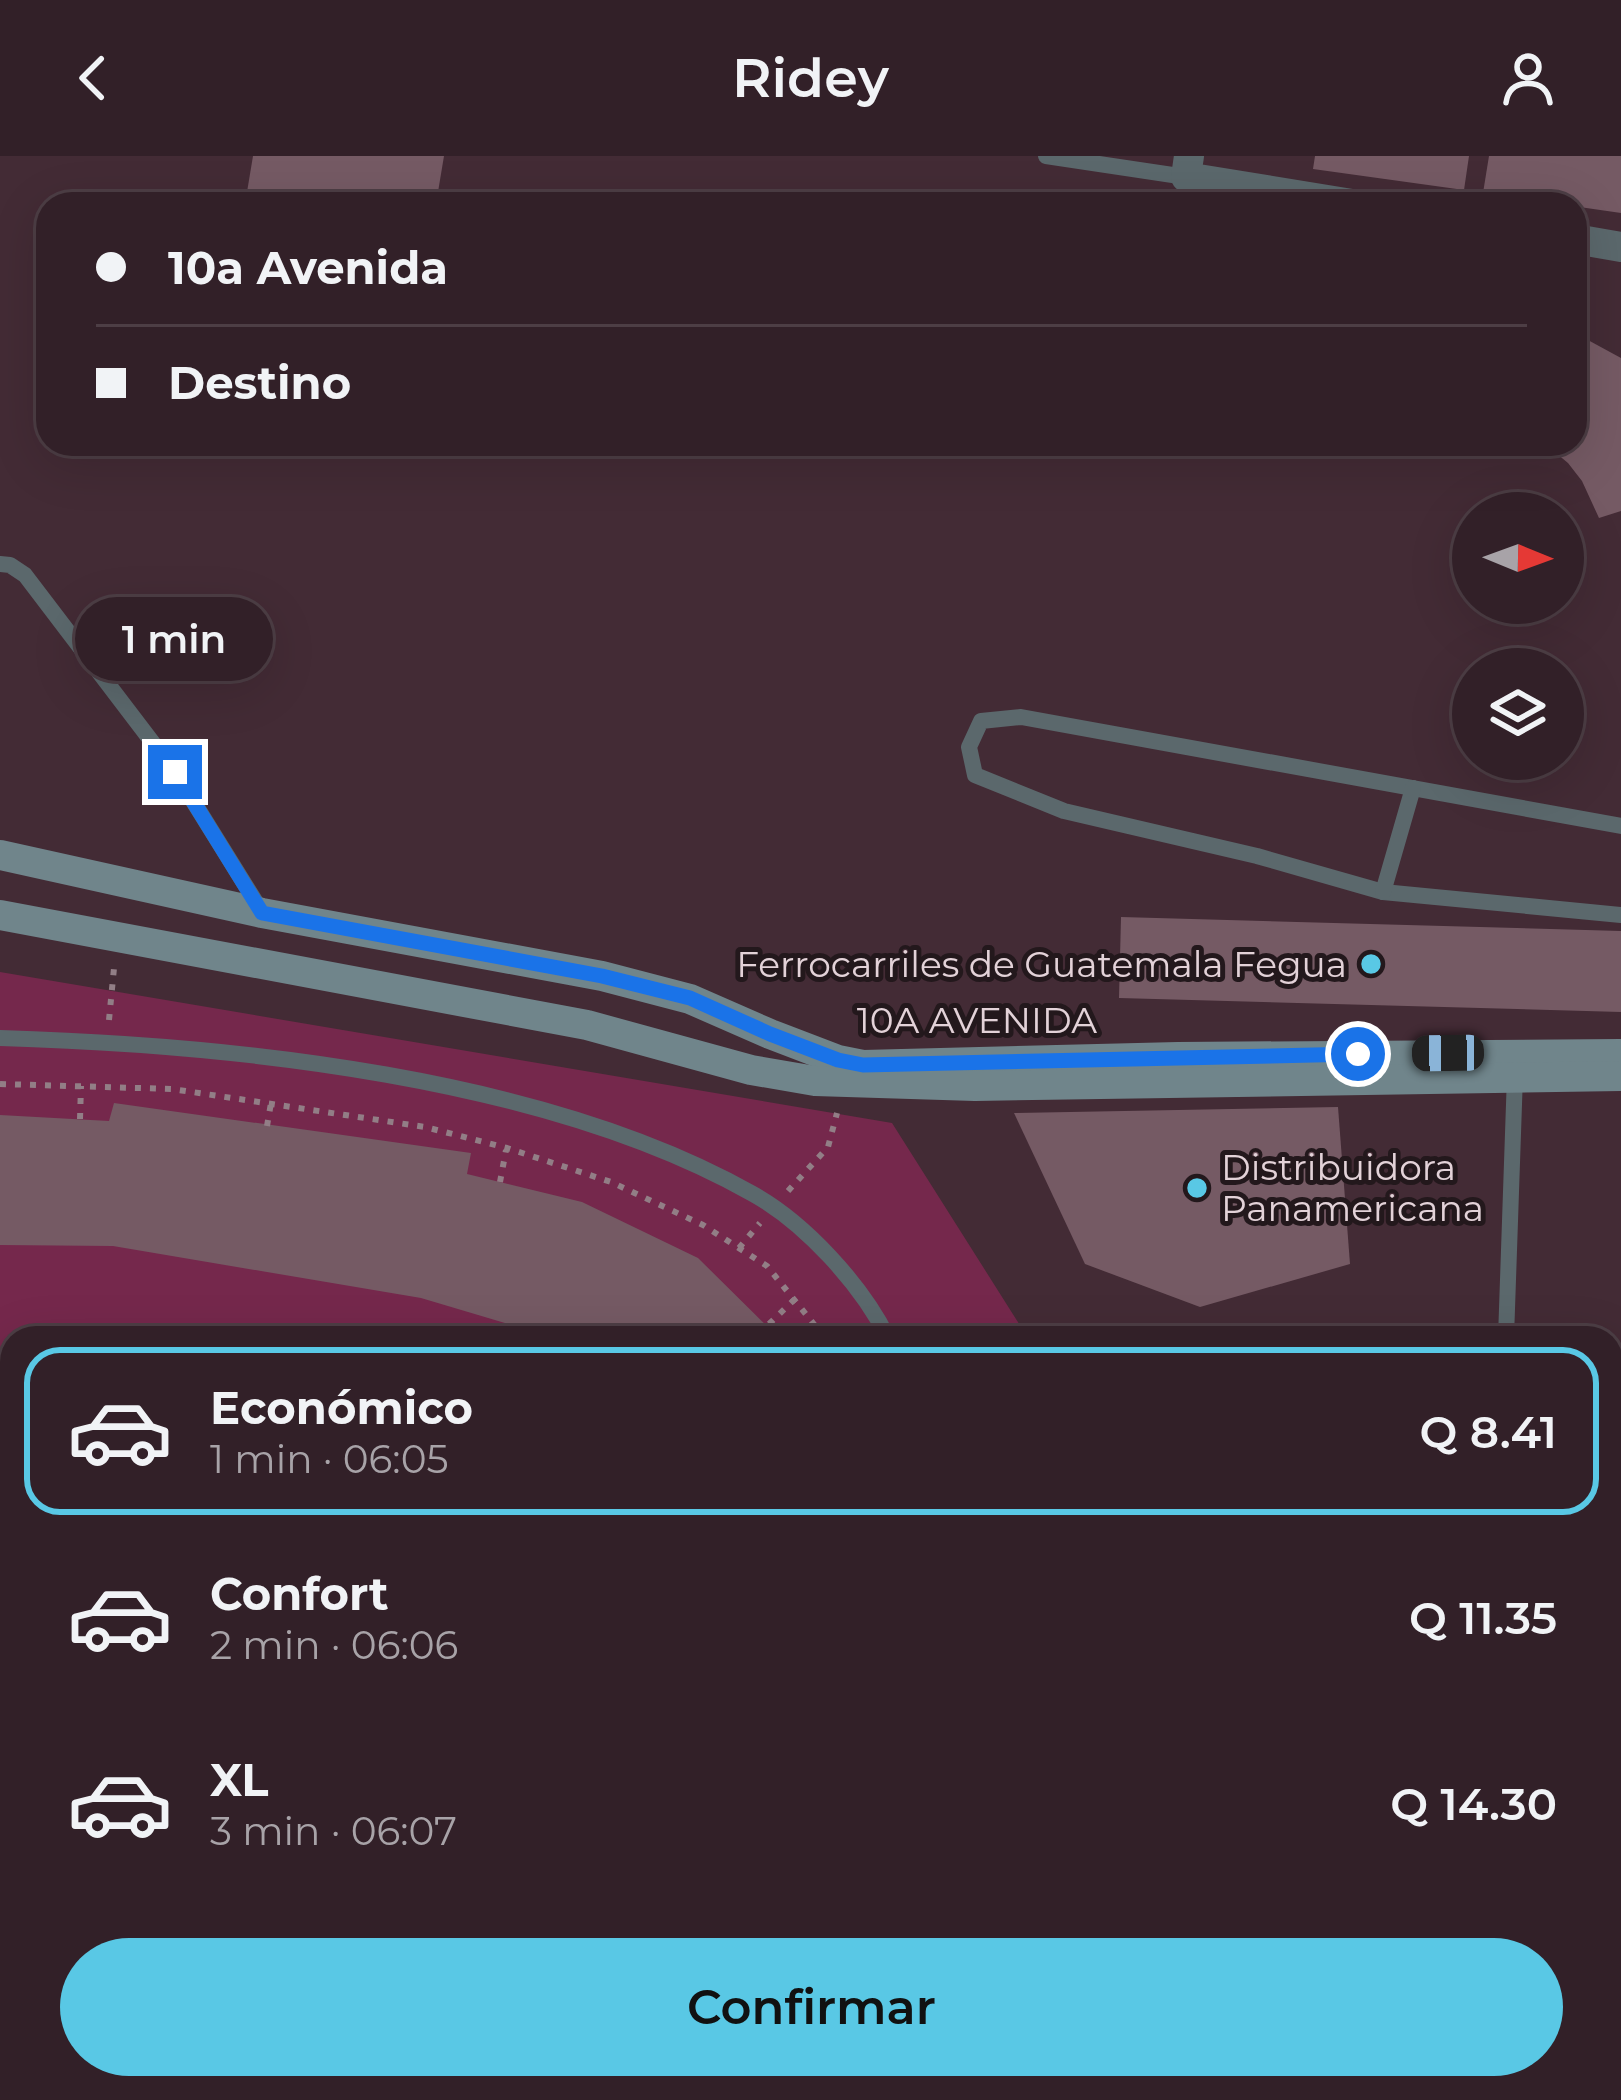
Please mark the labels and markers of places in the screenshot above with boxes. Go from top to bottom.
place label: Ferrocarriles de Guatemala Fegua [736,942,1347,986]
marker: Ferrocarriles de Guatemala Fegua [1358,951,1384,977]
place label: Distribuidora Panamericana [1221,1145,1484,1230]
marker: Distribuidora Panamericana [1184,1175,1210,1201]

